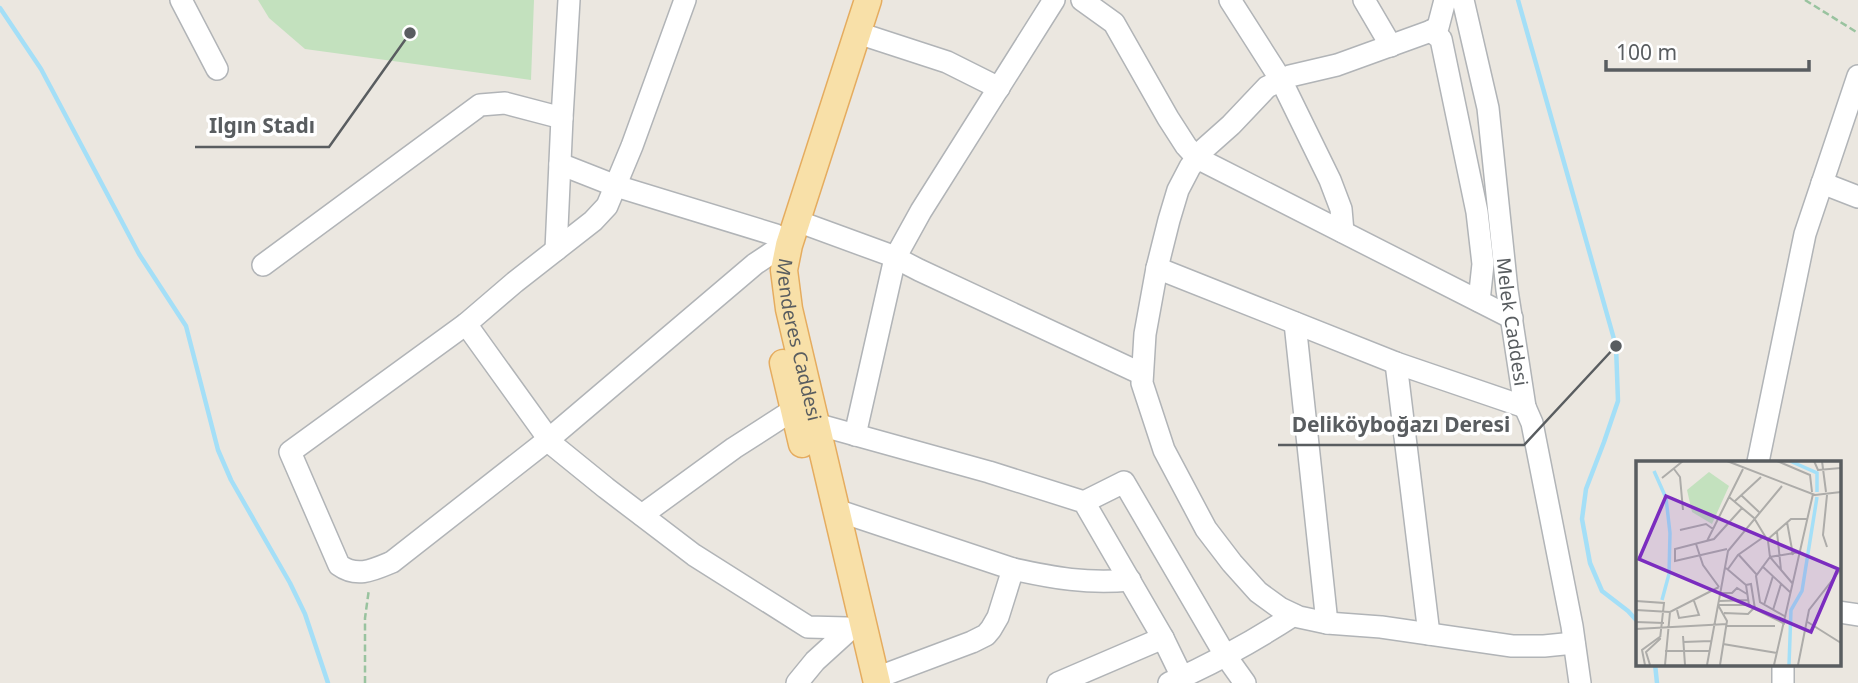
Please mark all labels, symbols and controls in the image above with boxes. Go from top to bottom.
scale bar [1606,28,1809,72]
text: 100 m [1616,38,1677,66]
callout: Ilgın Stadı [195,105,329,147]
text: Ilgın Stadı [209,111,315,139]
street label: Menderes Caddesi [770,256,828,423]
street label: Melek Caddesi [1491,256,1535,388]
callout: Deliköyboğazı Deresi [1278,403,1524,445]
text: Deliköyboğazı Deresi [1292,410,1510,438]
inset map [1636,461,1840,666]

